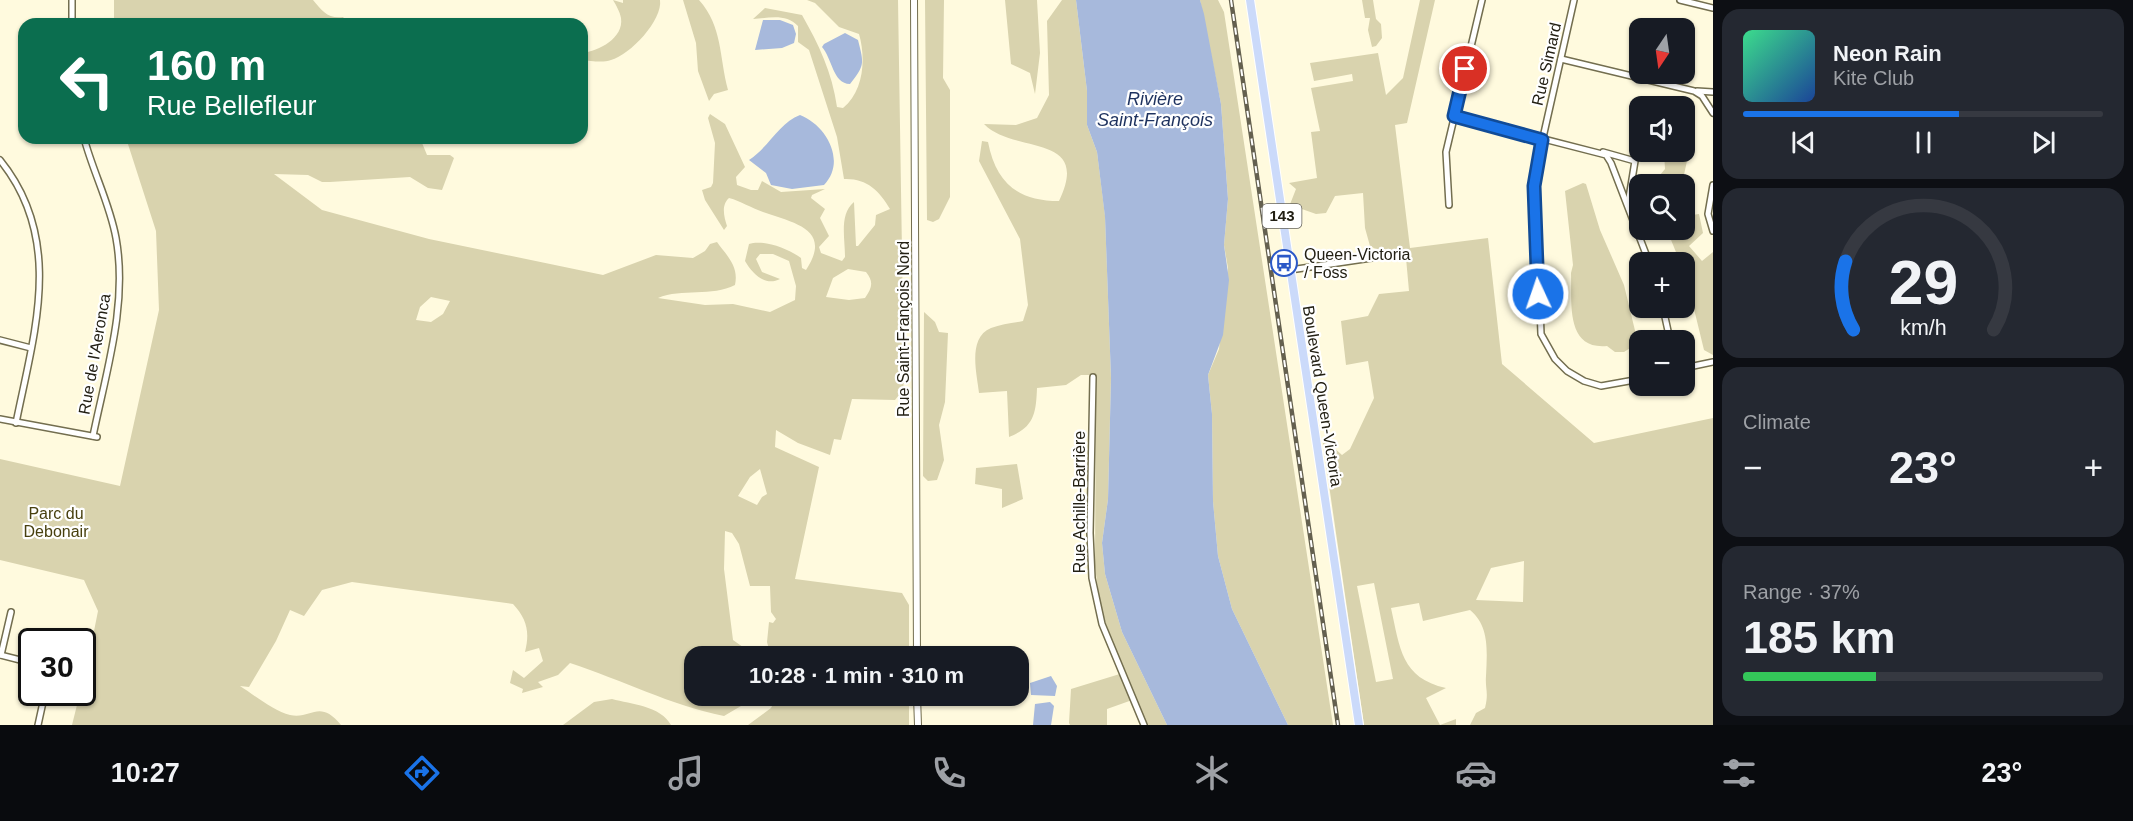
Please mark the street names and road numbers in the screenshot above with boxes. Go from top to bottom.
street label: Rue Simard [1529,21,1564,107]
road number: 143 [1262,204,1302,228]
street label: Rue Saint-François Nord [895,241,912,417]
street label: Rue de l'Aeronca [76,292,113,416]
street label: Boulevard Queen-Victoria [1300,304,1345,488]
street label: Rue Achille-Barrière [1071,431,1088,573]

